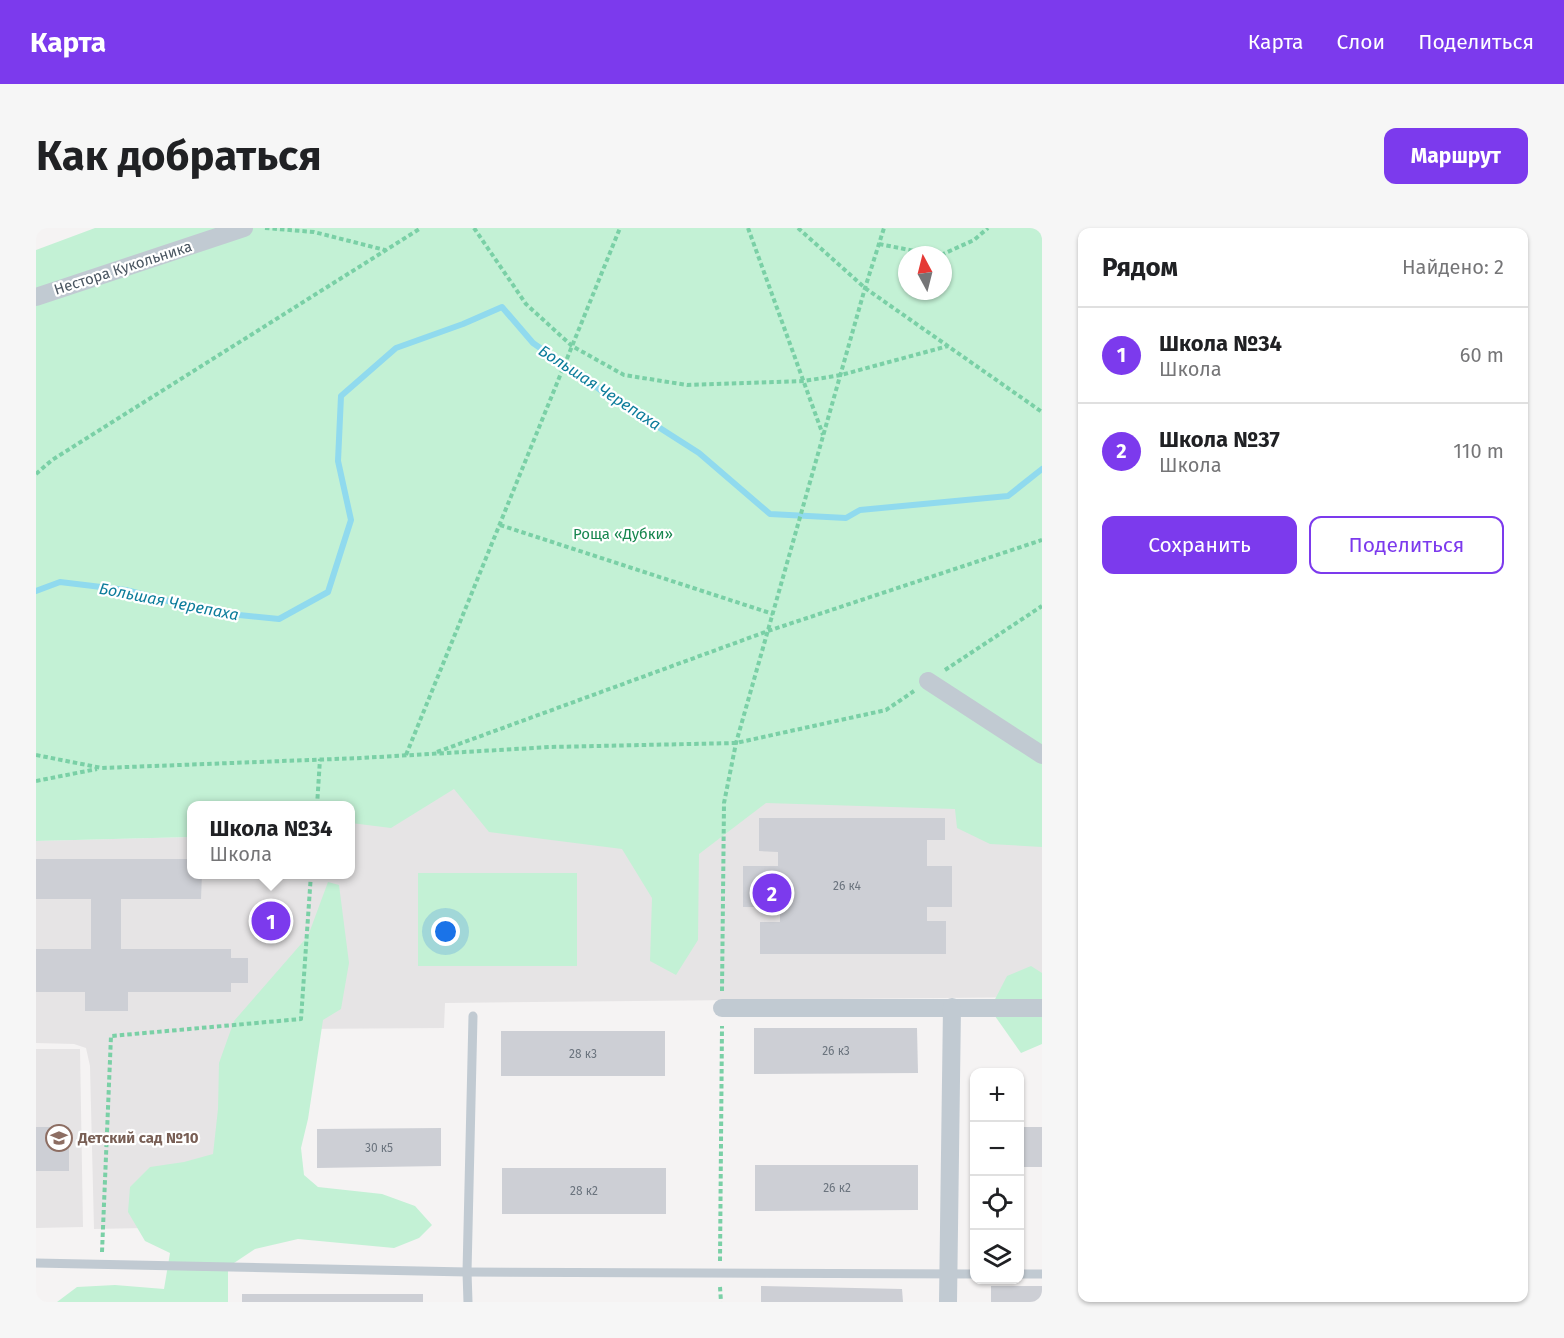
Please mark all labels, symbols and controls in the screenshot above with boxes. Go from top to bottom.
text: Карта [30,26,106,59]
text: Карта [1248,29,1304,55]
text: Слои [1337,29,1385,55]
text: Поделиться [1418,29,1534,55]
button: Маршрут [1384,128,1528,184]
text: Как добраться [36,131,322,181]
street label: Нестора Кукольника [52,237,194,299]
north arrow [898,246,952,300]
text: Рядом [1102,252,1178,283]
text: Найдено: 2 [1402,255,1504,279]
text: Школа №34 [1159,330,1282,357]
water label: Большая Черепаха [535,341,664,434]
text: 1 [1117,343,1126,367]
text: 60 m [1460,343,1504,367]
text: Школа [1159,357,1222,381]
text: Школа №37 [1159,426,1280,453]
text: 2 [1116,439,1127,463]
text: 110 m [1453,439,1504,463]
text: Школа [1159,453,1222,477]
button: Сохранить [1102,516,1297,574]
button: Поделиться [1309,516,1504,574]
park label: Роща «Дубки» [573,525,673,543]
water label: Большая Черепаха [98,579,240,624]
popup [187,801,355,879]
text: Школа №34 [210,815,332,842]
text: Школа [210,842,272,866]
pin: 2 [752,870,792,916]
house number: 26 к4 [833,879,862,893]
pin: 1 [252,898,290,944]
your location [431,917,460,946]
house number: 26 к3 [822,1044,850,1058]
house number: 28 к3 [569,1047,597,1061]
map controls [970,1068,1024,1284]
button: + [970,1068,1024,1122]
button: − [970,1122,1024,1176]
school or university icon: Детский сад №10 [44,1123,74,1153]
place label: Детский сад №10 [77,1129,199,1147]
house number: 30 к5 [365,1141,393,1155]
button: locate [970,1176,1024,1230]
house number: 26 к2 [823,1181,851,1195]
house number: 28 к2 [570,1184,598,1198]
button: layers [970,1230,1024,1284]

